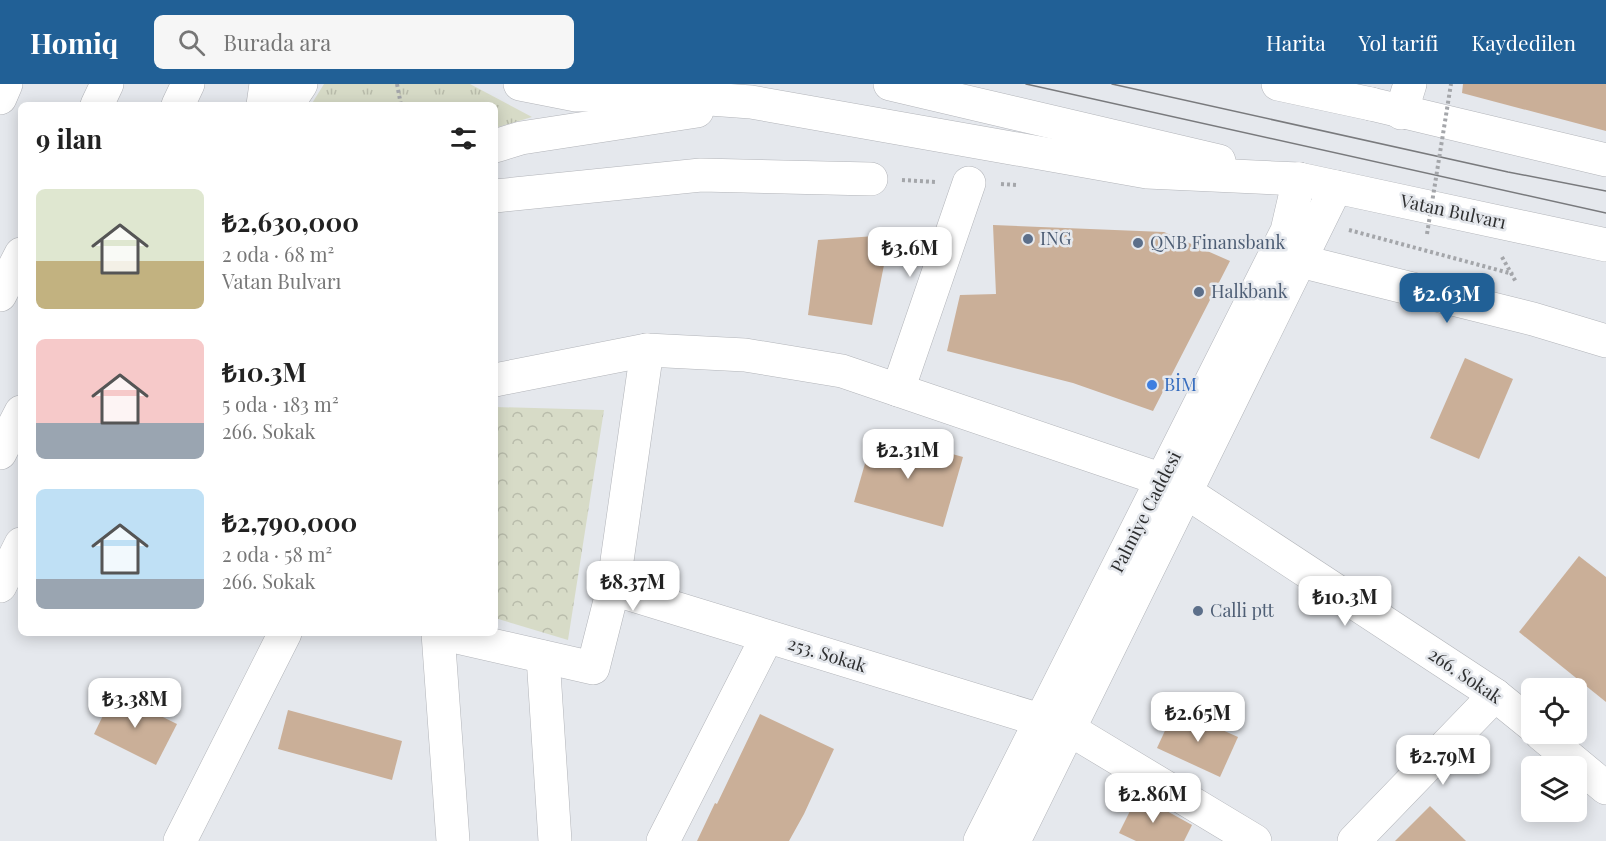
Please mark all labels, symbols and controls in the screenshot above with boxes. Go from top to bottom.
search box [154,15,574,69]
text: Homiq [30,24,118,61]
icon: search [175,26,208,59]
text: Burada ara [223,27,331,57]
text: Harita [1266,28,1326,56]
text: Yol tarifi [1359,28,1438,56]
text: Kaydedilen [1471,28,1576,56]
text: 9 ilan [36,121,102,156]
icon: filters [447,122,480,155]
street label: Vatan Bulvarı [1397,188,1508,234]
text: ₺2,630,000 [222,204,359,239]
icon: home [84,213,156,285]
place label: ING [1040,226,1072,250]
pin: ₺3.6M [868,227,952,278]
place label: QNB Finansbank [1150,230,1285,254]
marker: ING [1021,232,1035,246]
text: ₺3.6M [882,233,938,260]
marker: QNB Finansbank [1131,236,1145,250]
text: 2 oda · 68 m² [222,240,334,267]
text: Vatan Bulvarı [222,267,341,294]
pin: ₺2.63M [1398,273,1496,324]
place label: Halkbank [1211,279,1288,303]
text: ₺2.63M [1414,279,1480,306]
marker: Halkbank [1192,285,1206,299]
text: ₺10.3M [222,354,307,389]
icon: home [84,363,156,435]
place label: BİM [1164,372,1197,396]
marker: BİM [1145,378,1159,392]
text: 5 oda · 183 m² [222,390,339,417]
text: 266. Sokak [222,417,316,444]
pin: ₺2.31M [859,429,957,480]
text: ₺2.31M [877,435,939,462]
street label: Palmiye Caddesi [1104,447,1186,576]
text: ₺2,790,000 [222,504,357,539]
icon: home [84,513,156,585]
text: 2 oda · 58 m² [222,540,332,567]
pin: ₺8.37M [584,561,682,612]
text: 266. Sokak [222,567,316,594]
text: ₺8.37M [601,567,665,594]
pin: ₺10.3M [1296,576,1394,627]
text: ₺10.3M [1312,582,1378,609]
place label: Calli ptt [1210,598,1275,622]
marker: Calli ptt [1191,604,1205,618]
street label: 253. Sokak [785,631,870,677]
street label: 266. Sokak [1424,642,1507,709]
pin: ₺3.38M [86,678,184,729]
map controls [1521,678,1587,822]
button: locate [1521,678,1587,744]
text: ₺3.38M [102,684,168,711]
pin: ₺2.65M [1149,692,1247,743]
text: ₺2.65M [1165,698,1231,725]
pin: ₺2.79M [1394,735,1492,786]
text: ₺2.79M [1410,741,1476,768]
button: layers [1521,756,1587,822]
pin: ₺2.86M [1104,773,1202,824]
text: ₺2.86M [1119,779,1187,806]

